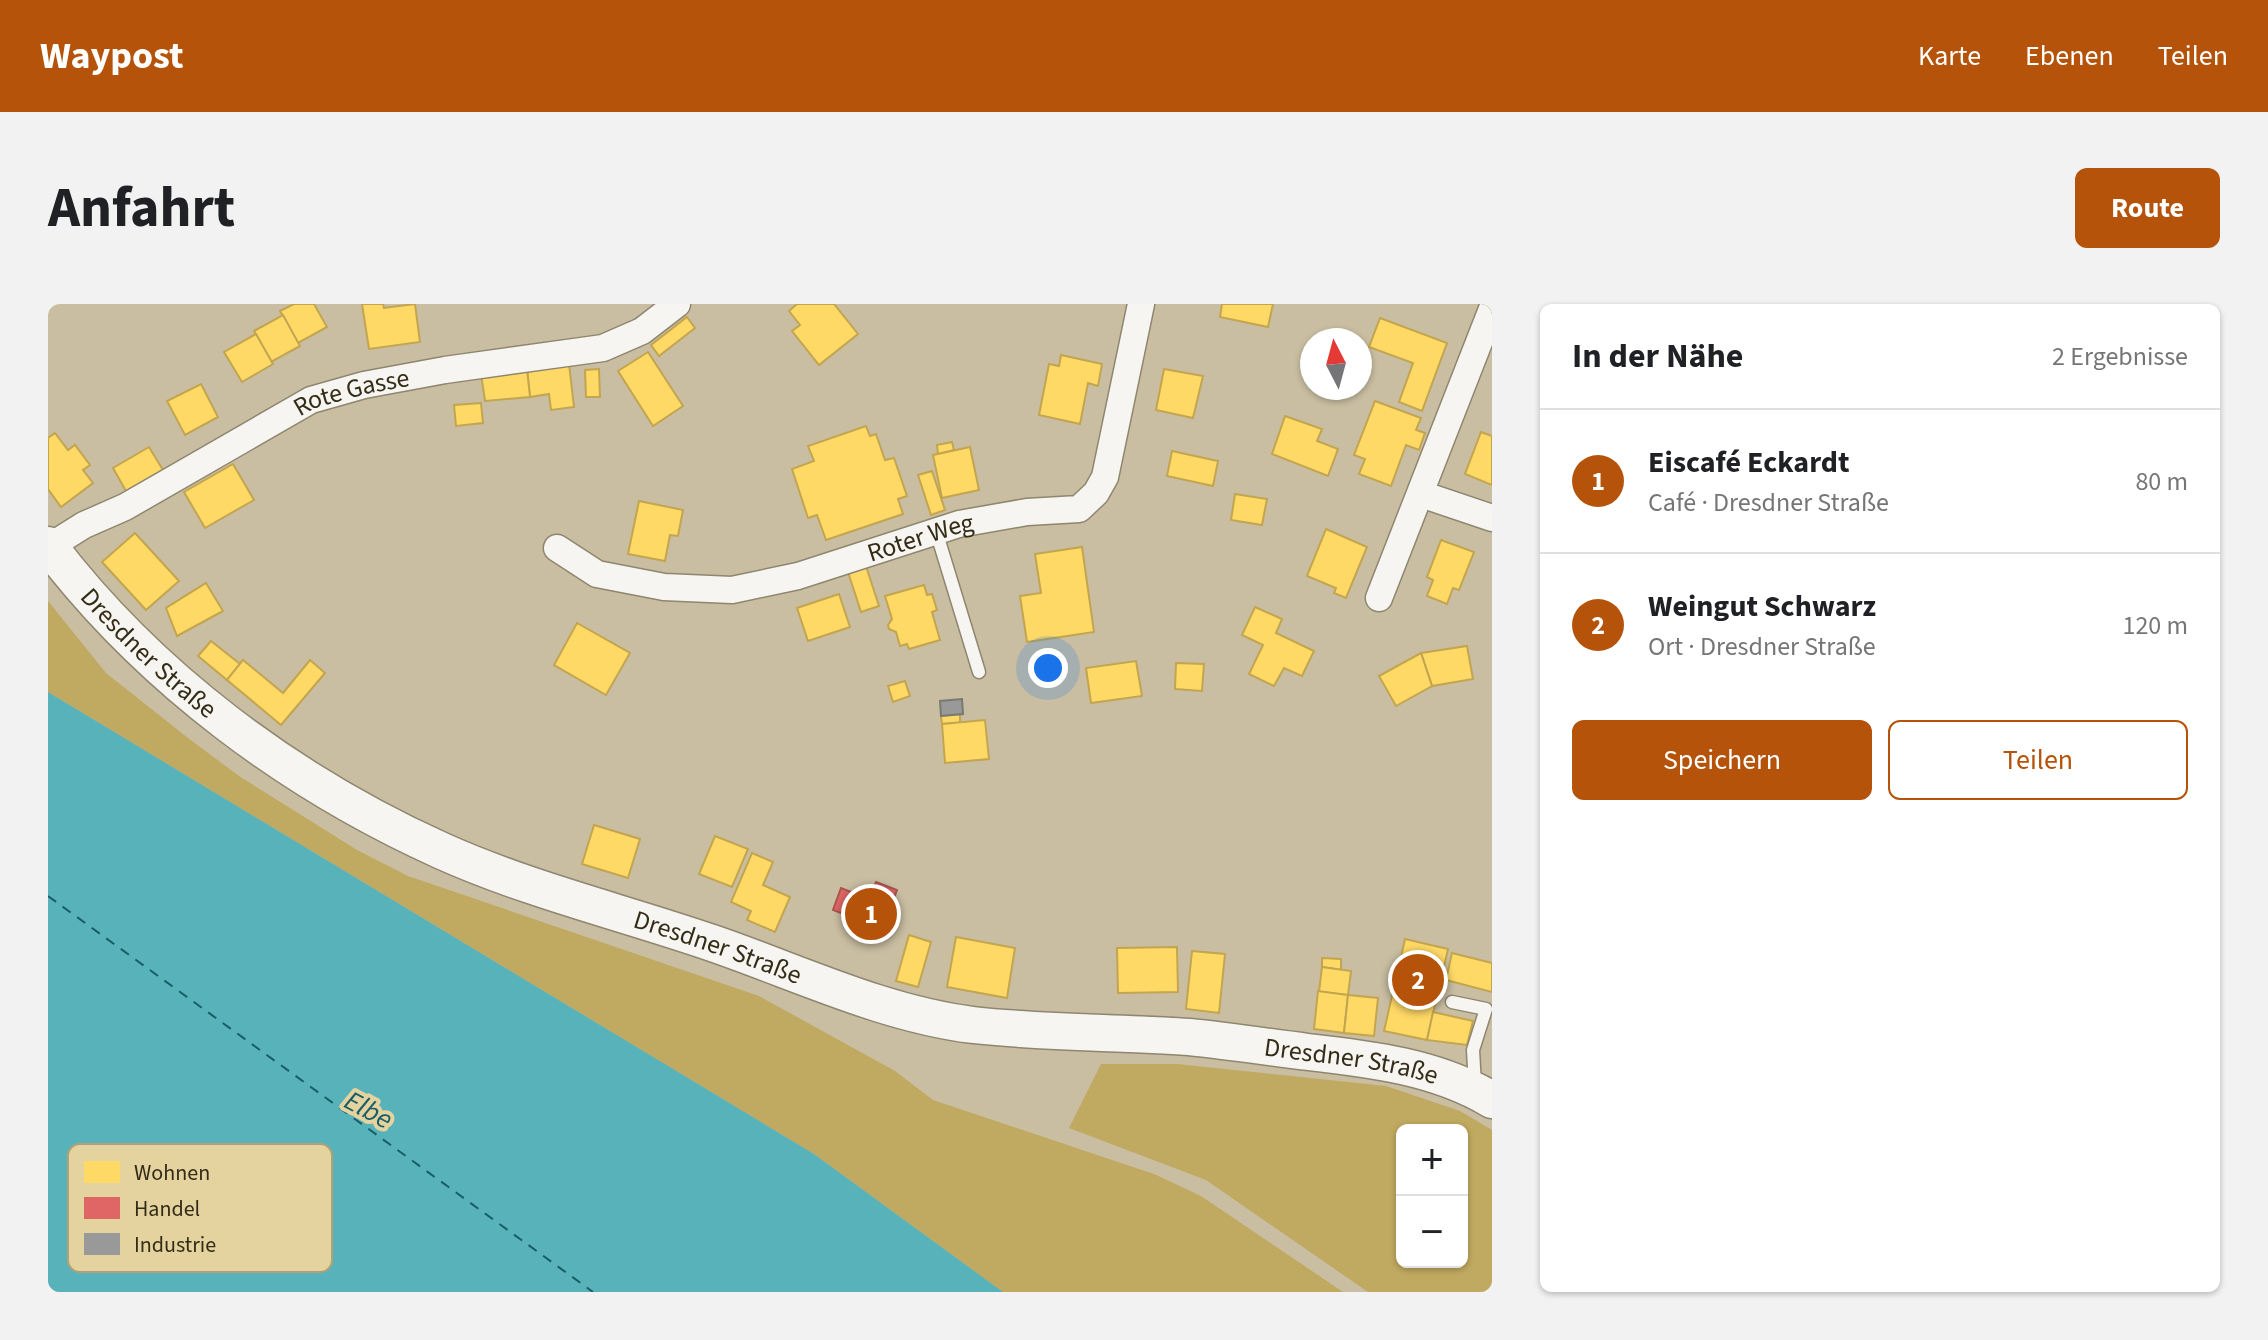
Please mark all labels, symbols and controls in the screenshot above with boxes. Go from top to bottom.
text: Waypost [40,29,184,83]
text: Karte [1918,36,1981,76]
text: Ebenen [2025,36,2114,76]
text: Teilen [2158,36,2228,76]
button: Route [2075,168,2220,248]
text: Anfahrt [48,169,235,248]
north arrow [1300,328,1372,400]
text: In der Nähe [1572,332,1743,381]
text: 2 Ergebnisse [2052,338,2188,375]
street label: Rote Gasse [286,359,412,425]
text: Eiscafé Eckardt [1648,441,1849,484]
text: 1 [1591,463,1605,500]
text: 80 m [2135,463,2188,500]
text: Café · Dresdner Straße [1648,484,1889,521]
street label: Roter Weg [862,504,976,571]
street label: Dresdner Straße [72,580,225,727]
text: Weingut Schwarz [1648,585,1876,628]
text: 2 [1591,607,1605,644]
text: 120 m [2122,607,2188,644]
text: Ort · Dresdner Straße [1648,628,1876,665]
your location [1028,648,1068,688]
button: Speichern [1572,720,1872,800]
button: Teilen [1888,720,2188,800]
pin: 1 [845,884,897,944]
street label: Dresdner Straße [629,901,807,994]
pin: 2 [1392,950,1444,1010]
street label: Dresdner Straße [1262,1028,1443,1094]
water label: Elbe [337,1081,400,1139]
map controls [1396,1124,1468,1268]
button: + [1396,1124,1468,1196]
legend [68,1144,332,1272]
text: Wohnen [134,1157,210,1189]
text: Handel [134,1193,200,1225]
button: − [1396,1196,1468,1268]
text: Industrie [134,1229,216,1261]

